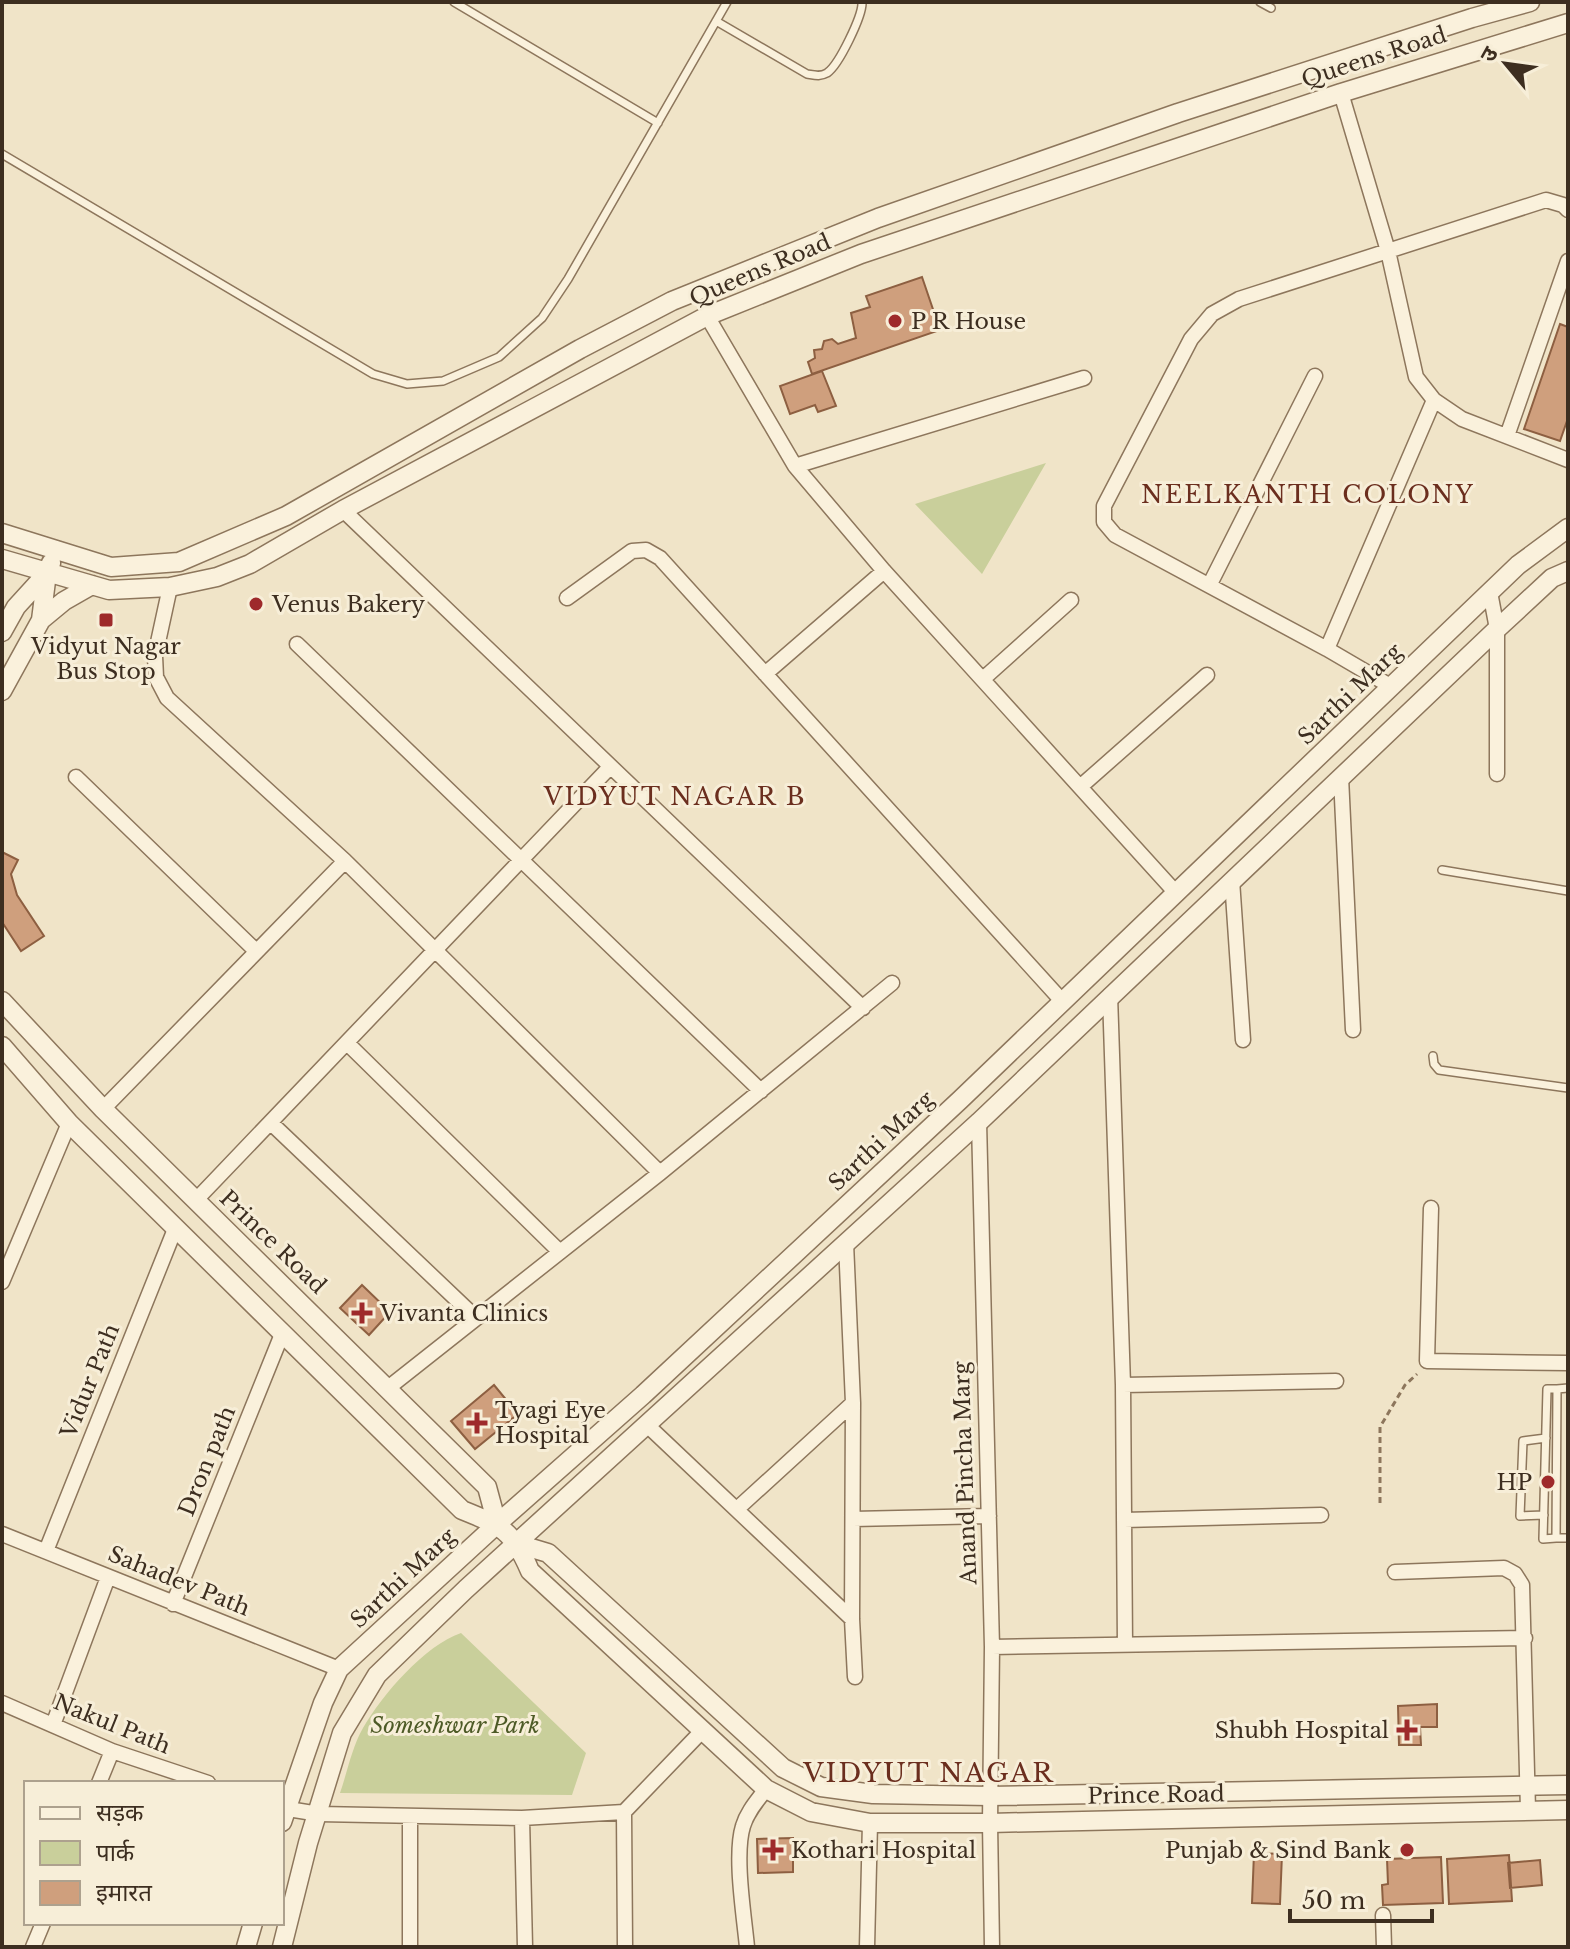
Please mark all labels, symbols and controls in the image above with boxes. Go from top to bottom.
street label: Queens Road [1298,21,1450,93]
north arrow [1466,24,1546,104]
text: उ [1474,41,1504,67]
street label: Queens Road [685,228,835,312]
place label: P R House [911,308,1026,335]
marker: P R House [886,312,904,330]
district label: NEELKANTH COLONY [1141,480,1475,509]
place label: Venus Bakery [271,591,425,618]
marker: Venus Bakery [247,595,265,613]
marker: Vidyut Nagar Bus Stop [97,611,115,629]
place label: Vidyut Nagar Bus Stop [30,633,181,685]
street label: Sarthi Marg [1292,637,1408,750]
district label: VIDYUT NAGAR B [543,782,806,811]
street label: Sarthi Marg [823,1085,940,1197]
street label: Prince Road [214,1185,332,1300]
place label: Vivanta Clinics [379,1300,548,1327]
marker: Vivanta Clinics [351,1302,373,1324]
street label: Vidur Path [54,1320,125,1443]
street label: Anand Pincha Marg [948,1360,982,1586]
place label: Tyagi Eye Hospital [495,1397,606,1449]
street label: Dron path [173,1402,241,1520]
marker: Tyagi Eye Hospital [466,1412,488,1434]
place label: HP [1497,1469,1532,1496]
marker: HP [1539,1473,1557,1491]
street label: Sarthi Marg [345,1522,462,1634]
street label: Sahadev Path [104,1540,254,1622]
street label: Nakul Path [50,1688,174,1760]
park label: Someshwar Park [370,1712,540,1739]
place label: Shubh Hospital [1215,1717,1389,1744]
marker: Shubh Hospital [1396,1719,1418,1741]
district label: VIDYUT NAGAR [802,1757,1055,1789]
street label: Prince Road [1087,1780,1225,1810]
legend [24,1781,284,1925]
text: सड़क [96,1798,144,1827]
place label: Kothari Hospital [791,1837,976,1864]
place label: Punjab & Sind Bank [1165,1837,1391,1864]
text: पार्क [96,1838,135,1867]
marker: Kothari Hospital [762,1839,784,1861]
marker: Punjab & Sind Bank [1398,1841,1416,1859]
scale bar [1290,1873,1432,1923]
text: इमारत [96,1878,153,1907]
text: 50 m [1302,1886,1366,1915]

